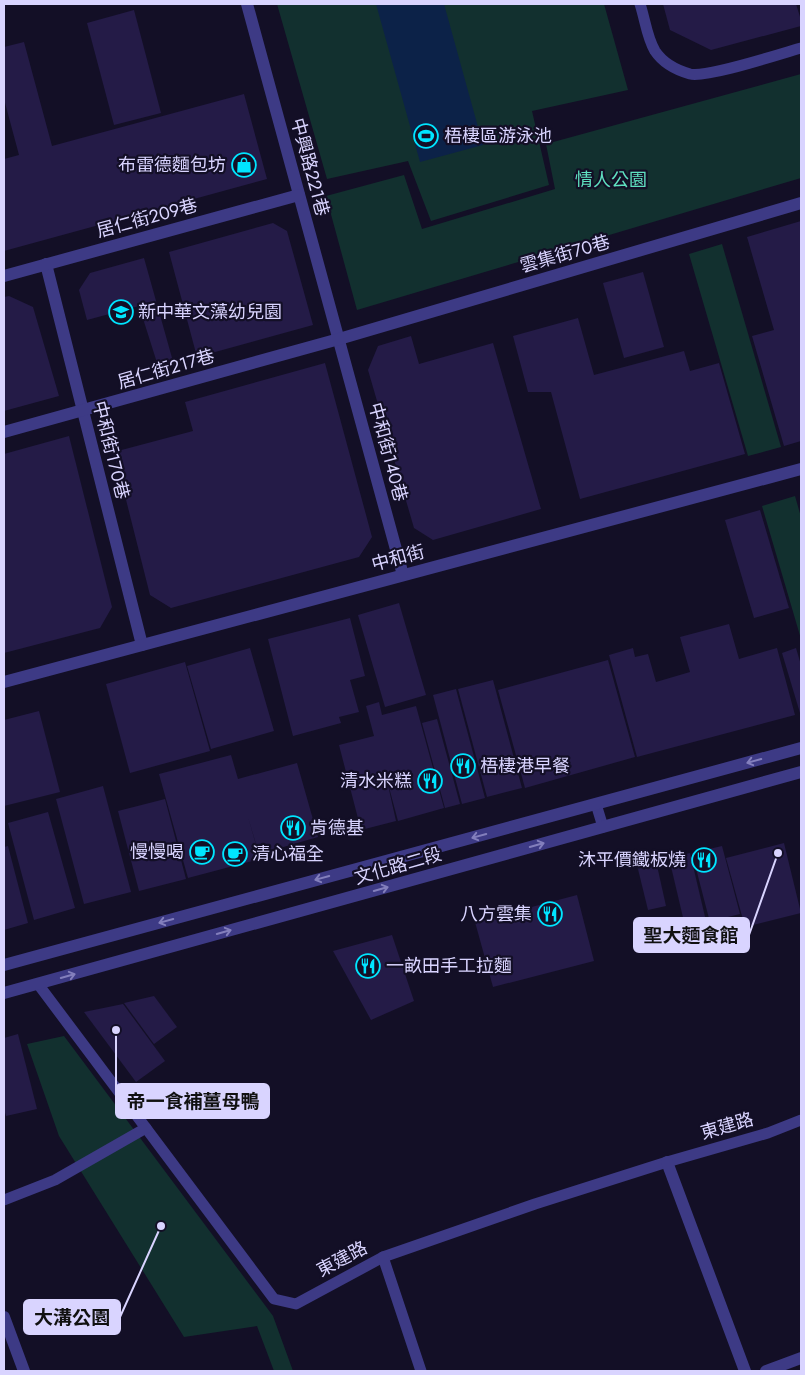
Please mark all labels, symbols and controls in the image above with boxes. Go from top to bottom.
street label: 中興路221巷 [284,115,336,219]
sports icon: 梧棲區游泳池 [413,123,439,149]
place label: 梧棲區游泳池 [444,123,552,149]
place label: 布雷德麵包坊 [118,152,226,178]
shop icon: 布雷德麵包坊 [231,152,257,178]
park label: 情人公園 [575,167,647,193]
street label: 居仁街209巷 [94,192,200,244]
street label: 雲集街70巷 [517,229,613,279]
school or university icon: 新中華文藻幼兒園 [108,299,134,325]
place label: 新中華文藻幼兒園 [138,299,282,325]
street label: 居仁街217巷 [114,343,218,395]
street label: 中和街170巷 [86,398,136,502]
street label: 中和街140巷 [362,400,414,504]
street label: 中和街 [369,538,427,578]
restaurant icon: 梧棲港早餐 [450,753,476,779]
place label: 梧棲港早餐 [480,753,570,779]
one-way arrow [747,757,763,766]
place label: 清水米糕 [340,768,412,794]
restaurant icon: 清水米糕 [417,768,443,794]
restaurant icon: 肯德基 [280,815,306,841]
place label: 肯德基 [310,815,364,841]
one-way arrow [472,831,488,841]
place label: 慢慢喝 [130,839,184,865]
cafe icon: 慢慢喝 [189,839,215,865]
one-way arrow [529,840,545,850]
cafe icon: 清心福全 [222,841,248,867]
place label: 清心福全 [252,841,324,867]
street label: 文化路二段 [351,841,445,891]
place label: 沐平價鐵板燒 [578,847,686,873]
restaurant icon: 沐平價鐵板燒 [691,847,717,873]
one-way arrow [315,874,331,883]
one-way arrow [372,883,388,893]
place label: 八方雲集 [460,901,532,927]
restaurant icon: 八方雲集 [537,901,563,927]
one-way arrow [158,917,174,926]
callout: 聖大麵食館 [634,918,749,952]
text: 聖大麵食館 [643,922,739,949]
one-way arrow [216,927,232,936]
restaurant icon: 一畝田手工拉麵 [355,953,381,979]
place label: 一畝田手工拉麵 [386,953,512,979]
one-way arrow [59,970,75,980]
callout: 帝一食補薑母鴨 [116,1084,269,1118]
text: 帝一食補薑母鴨 [126,1088,260,1115]
street label: 東建路 [697,1106,757,1146]
street label: 東建路 [312,1235,372,1283]
callout: 大溝公園 [24,1300,120,1334]
text: 大溝公園 [34,1304,110,1331]

